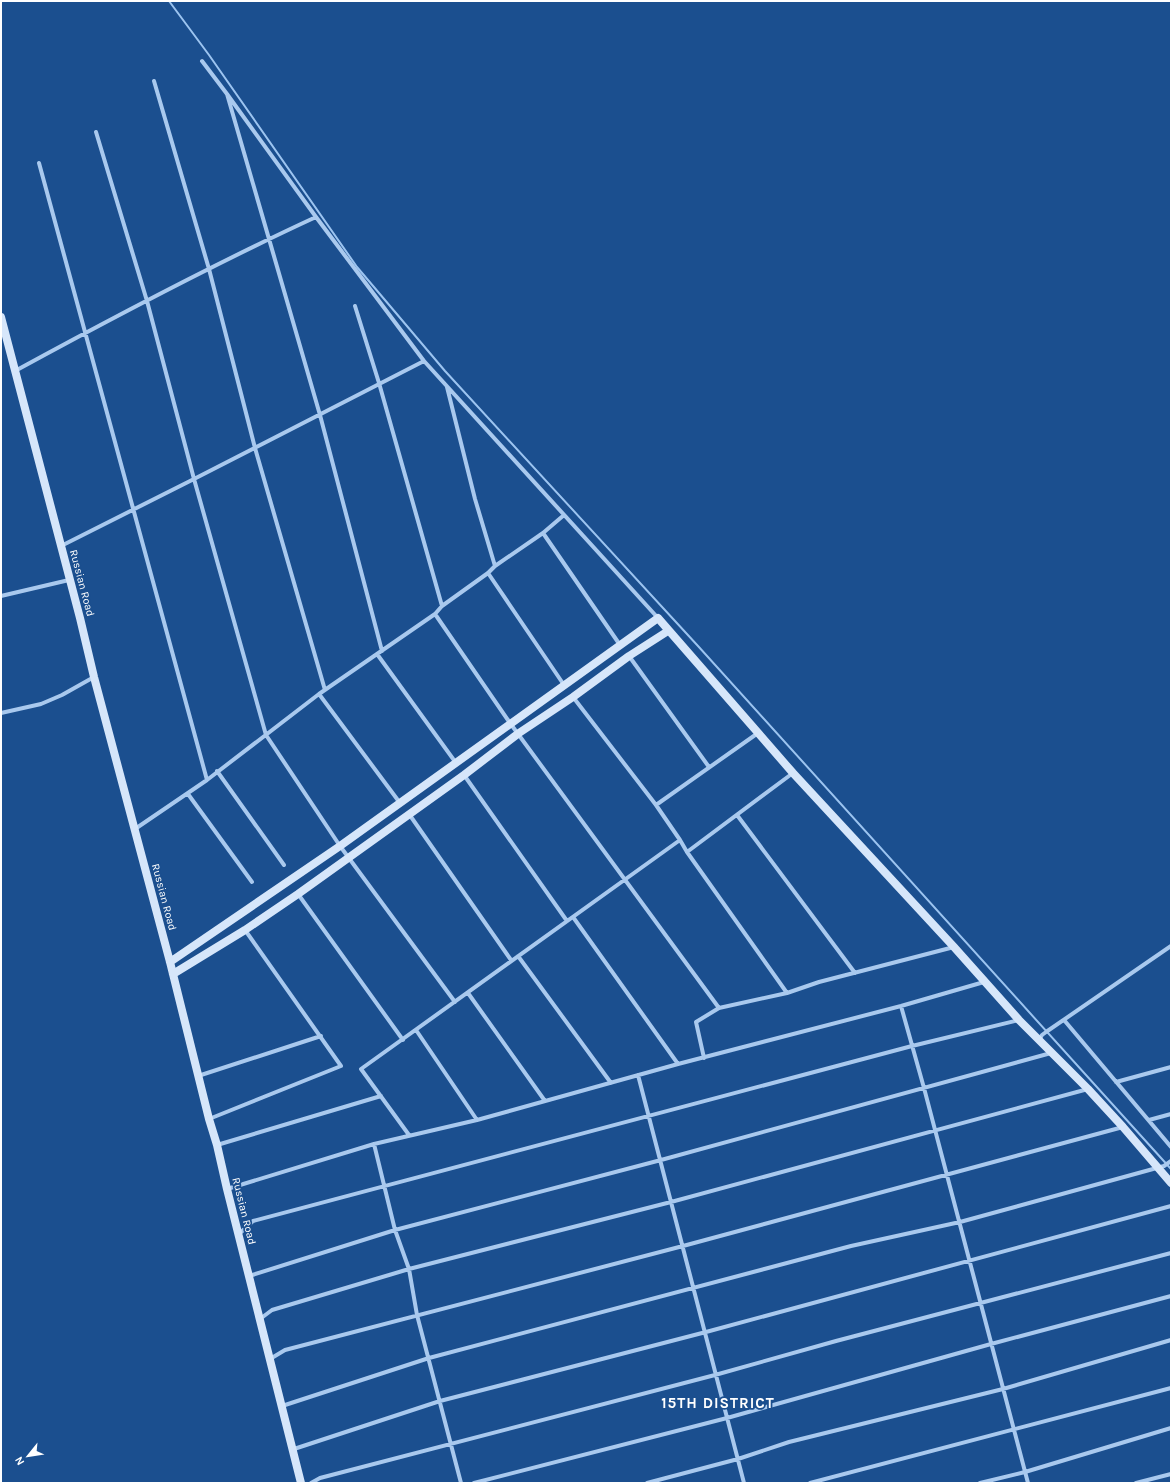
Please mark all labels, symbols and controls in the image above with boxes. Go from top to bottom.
street label: Russian Road [67,548,97,618]
street label: Russian Road [149,862,179,932]
street label: Russian Road [229,1176,259,1246]
district label: 15TH DISTRICT [661,1394,775,1412]
north arrow [8,1436,48,1476]
text: N [12,1454,27,1467]

